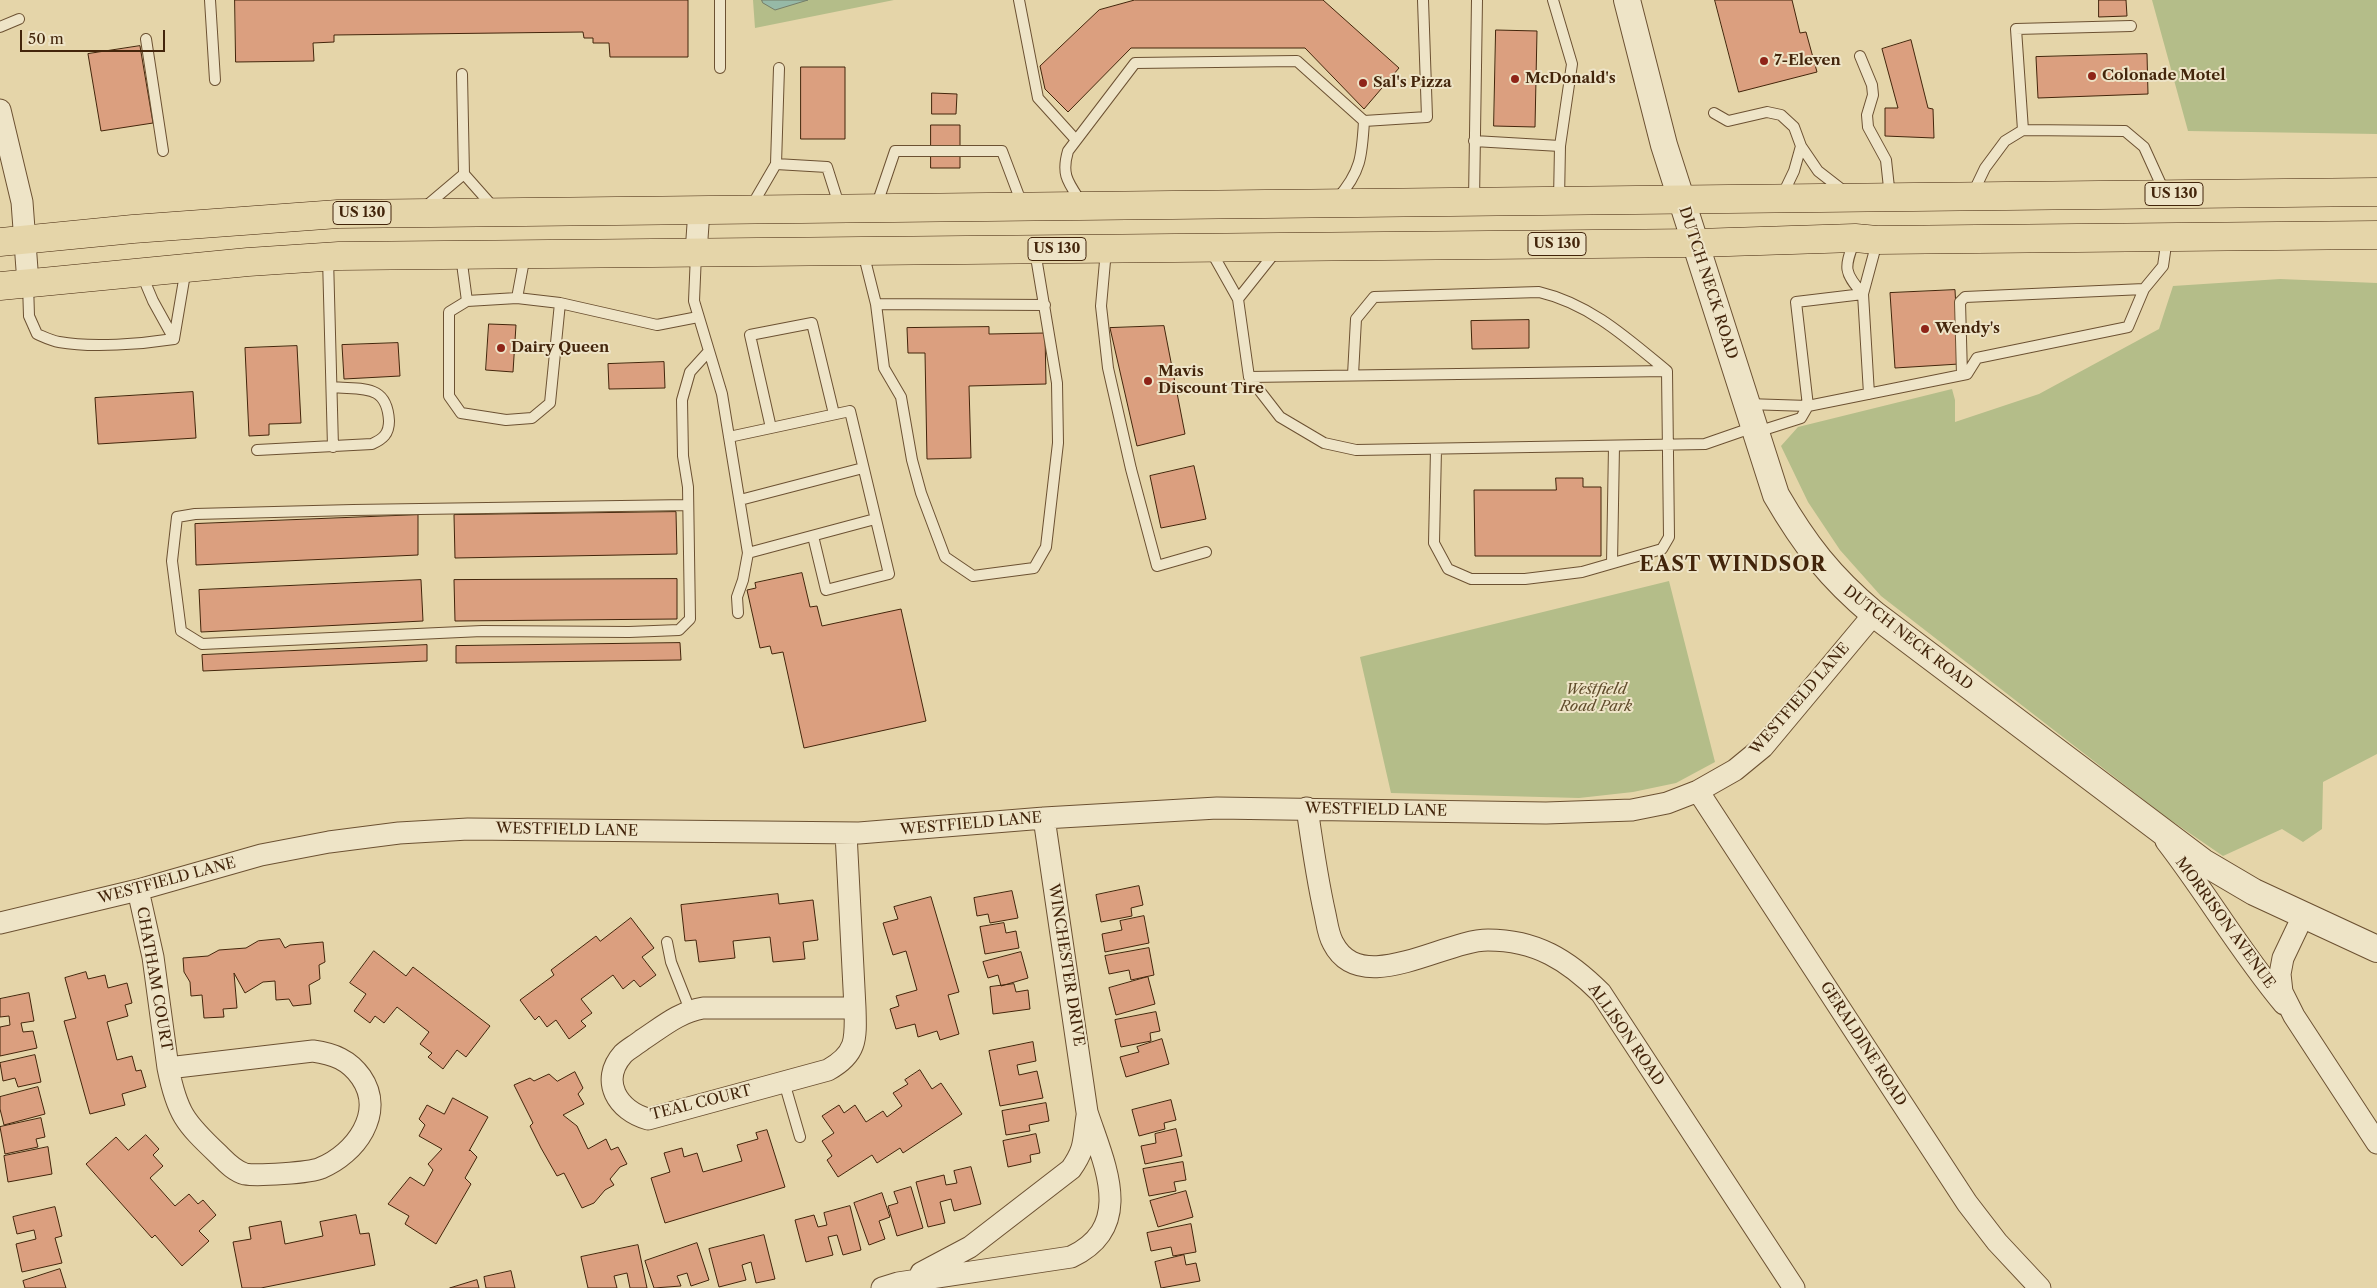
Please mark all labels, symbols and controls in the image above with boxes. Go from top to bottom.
scale bar [22,20,168,52]
text: 50 m [28,29,64,48]
place label: 7-Eleven [1774,52,1841,70]
marker: 7-Eleven [1758,55,1770,67]
place label: Colonade Motel [2102,67,2226,85]
place label: McDonald's [1525,70,1616,88]
marker: Colonade Motel [2086,70,2098,82]
marker: McDonald's [1509,73,1521,85]
place label: Sal's Pizza [1373,74,1452,92]
marker: Sal's Pizza [1357,77,1369,89]
road number: US 130 [2145,182,2203,205]
road number: US 130 [333,202,391,224]
street label: DUTCH NECK ROAD [1675,204,1741,362]
road number: US 130 [1528,232,1586,255]
road number: US 130 [1028,238,1086,260]
place label: Wendy's [1935,320,2000,338]
marker: Wendy's [1919,323,1931,335]
place label: Dairy Queen [511,339,609,357]
marker: Dairy Queen [495,342,507,354]
place label: Mavis Discount Tire [1158,363,1264,398]
marker: Mavis Discount Tire [1142,375,1154,387]
district label: EAST WINDSOR [1638,553,1828,577]
street label: DUTCH NECK ROAD [1840,582,1976,694]
street label: WESTFIELD LANE [1747,639,1853,759]
park label: Westfield Road Park [1560,681,1632,716]
street label: WESTFIELD LANE [1305,800,1447,820]
street label: WESTFIELD LANE [899,809,1043,839]
street label: WESTFIELD LANE [496,820,638,840]
street label: WESTFIELD LANE [96,854,238,908]
street label: MORRISON AVENUE [2171,854,2279,992]
street label: WINCHESTER DRIVE [1044,882,1088,1048]
street label: CHATHAM COURT [132,905,176,1053]
street label: GERALDINE ROAD [1816,978,1910,1110]
street label: ALLISON ROAD [1584,981,1668,1089]
street label: TEAL COURT [648,1082,754,1124]

